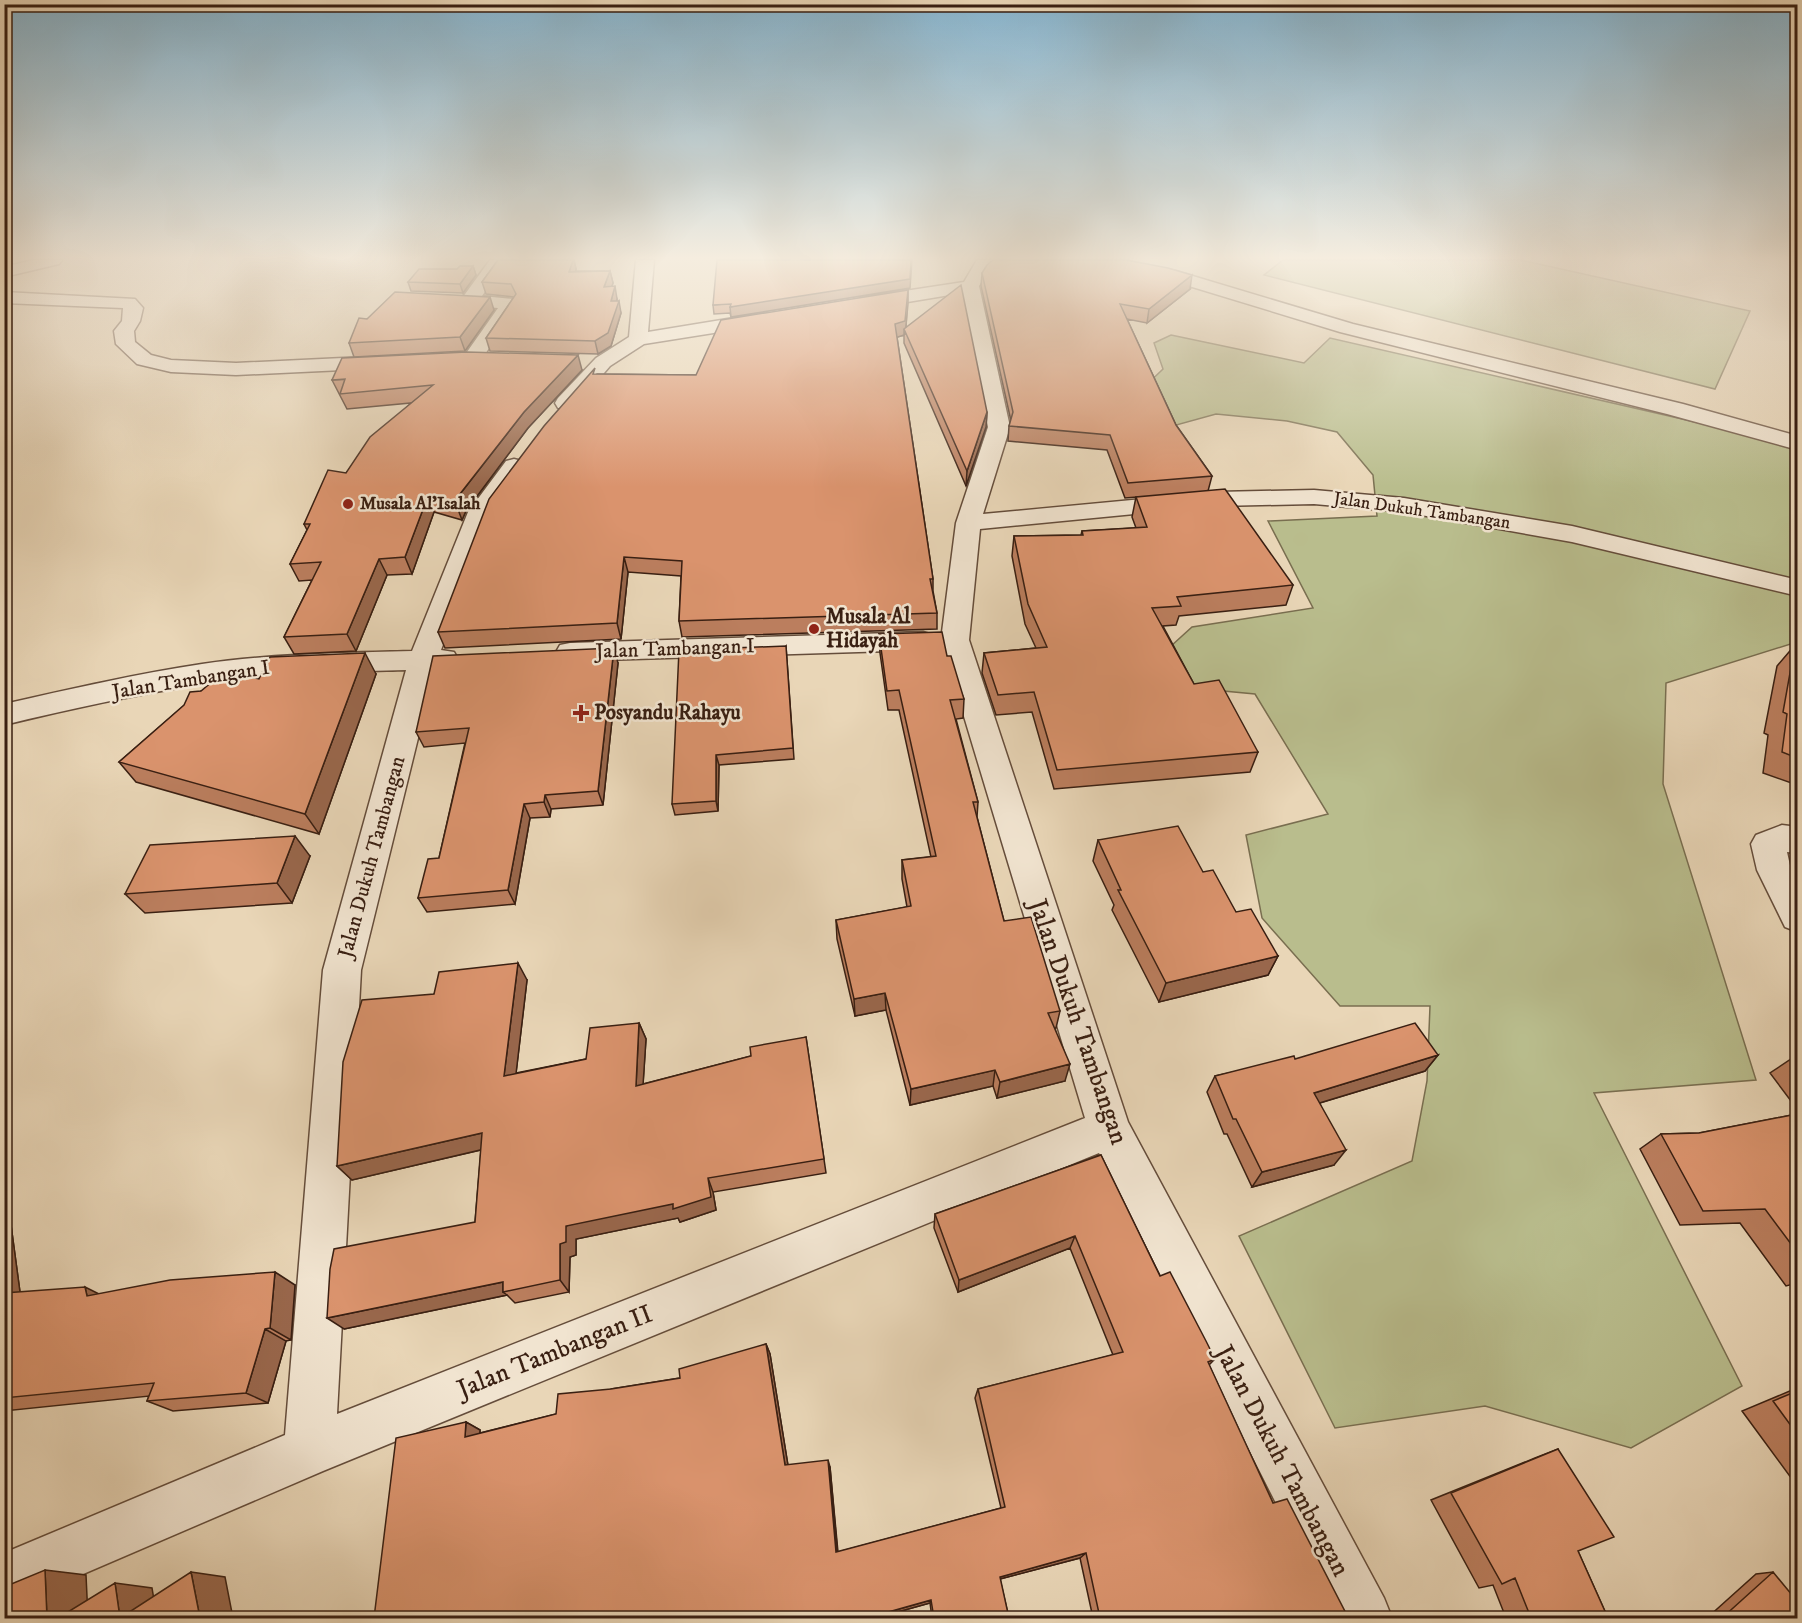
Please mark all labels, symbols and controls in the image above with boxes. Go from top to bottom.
street label: Jalan Dukuh Tambangan [1330,487,1512,534]
place label: Musala Al'Isalah [360,493,481,515]
marker: Musala Al'Isalah [341,497,355,511]
place label: Musala Al Hidayah [826,604,911,654]
marker: Musala Al Hidayah [807,622,821,636]
street label: Jalan Tambangan I [593,633,755,665]
street label: Jalan Tambangan I [108,655,272,706]
place label: Posyandu Rahayu [594,700,741,726]
marker: Posyandu Rahayu [572,704,590,722]
street label: Jalan Dukuh Tambangan [332,753,411,963]
street label: Jalan Dukuh Tambangan [1020,893,1136,1149]
street label: Jalan Tambangan II [451,1298,658,1407]
street label: Jalan Dukuh Tambangan [1206,1338,1357,1583]

